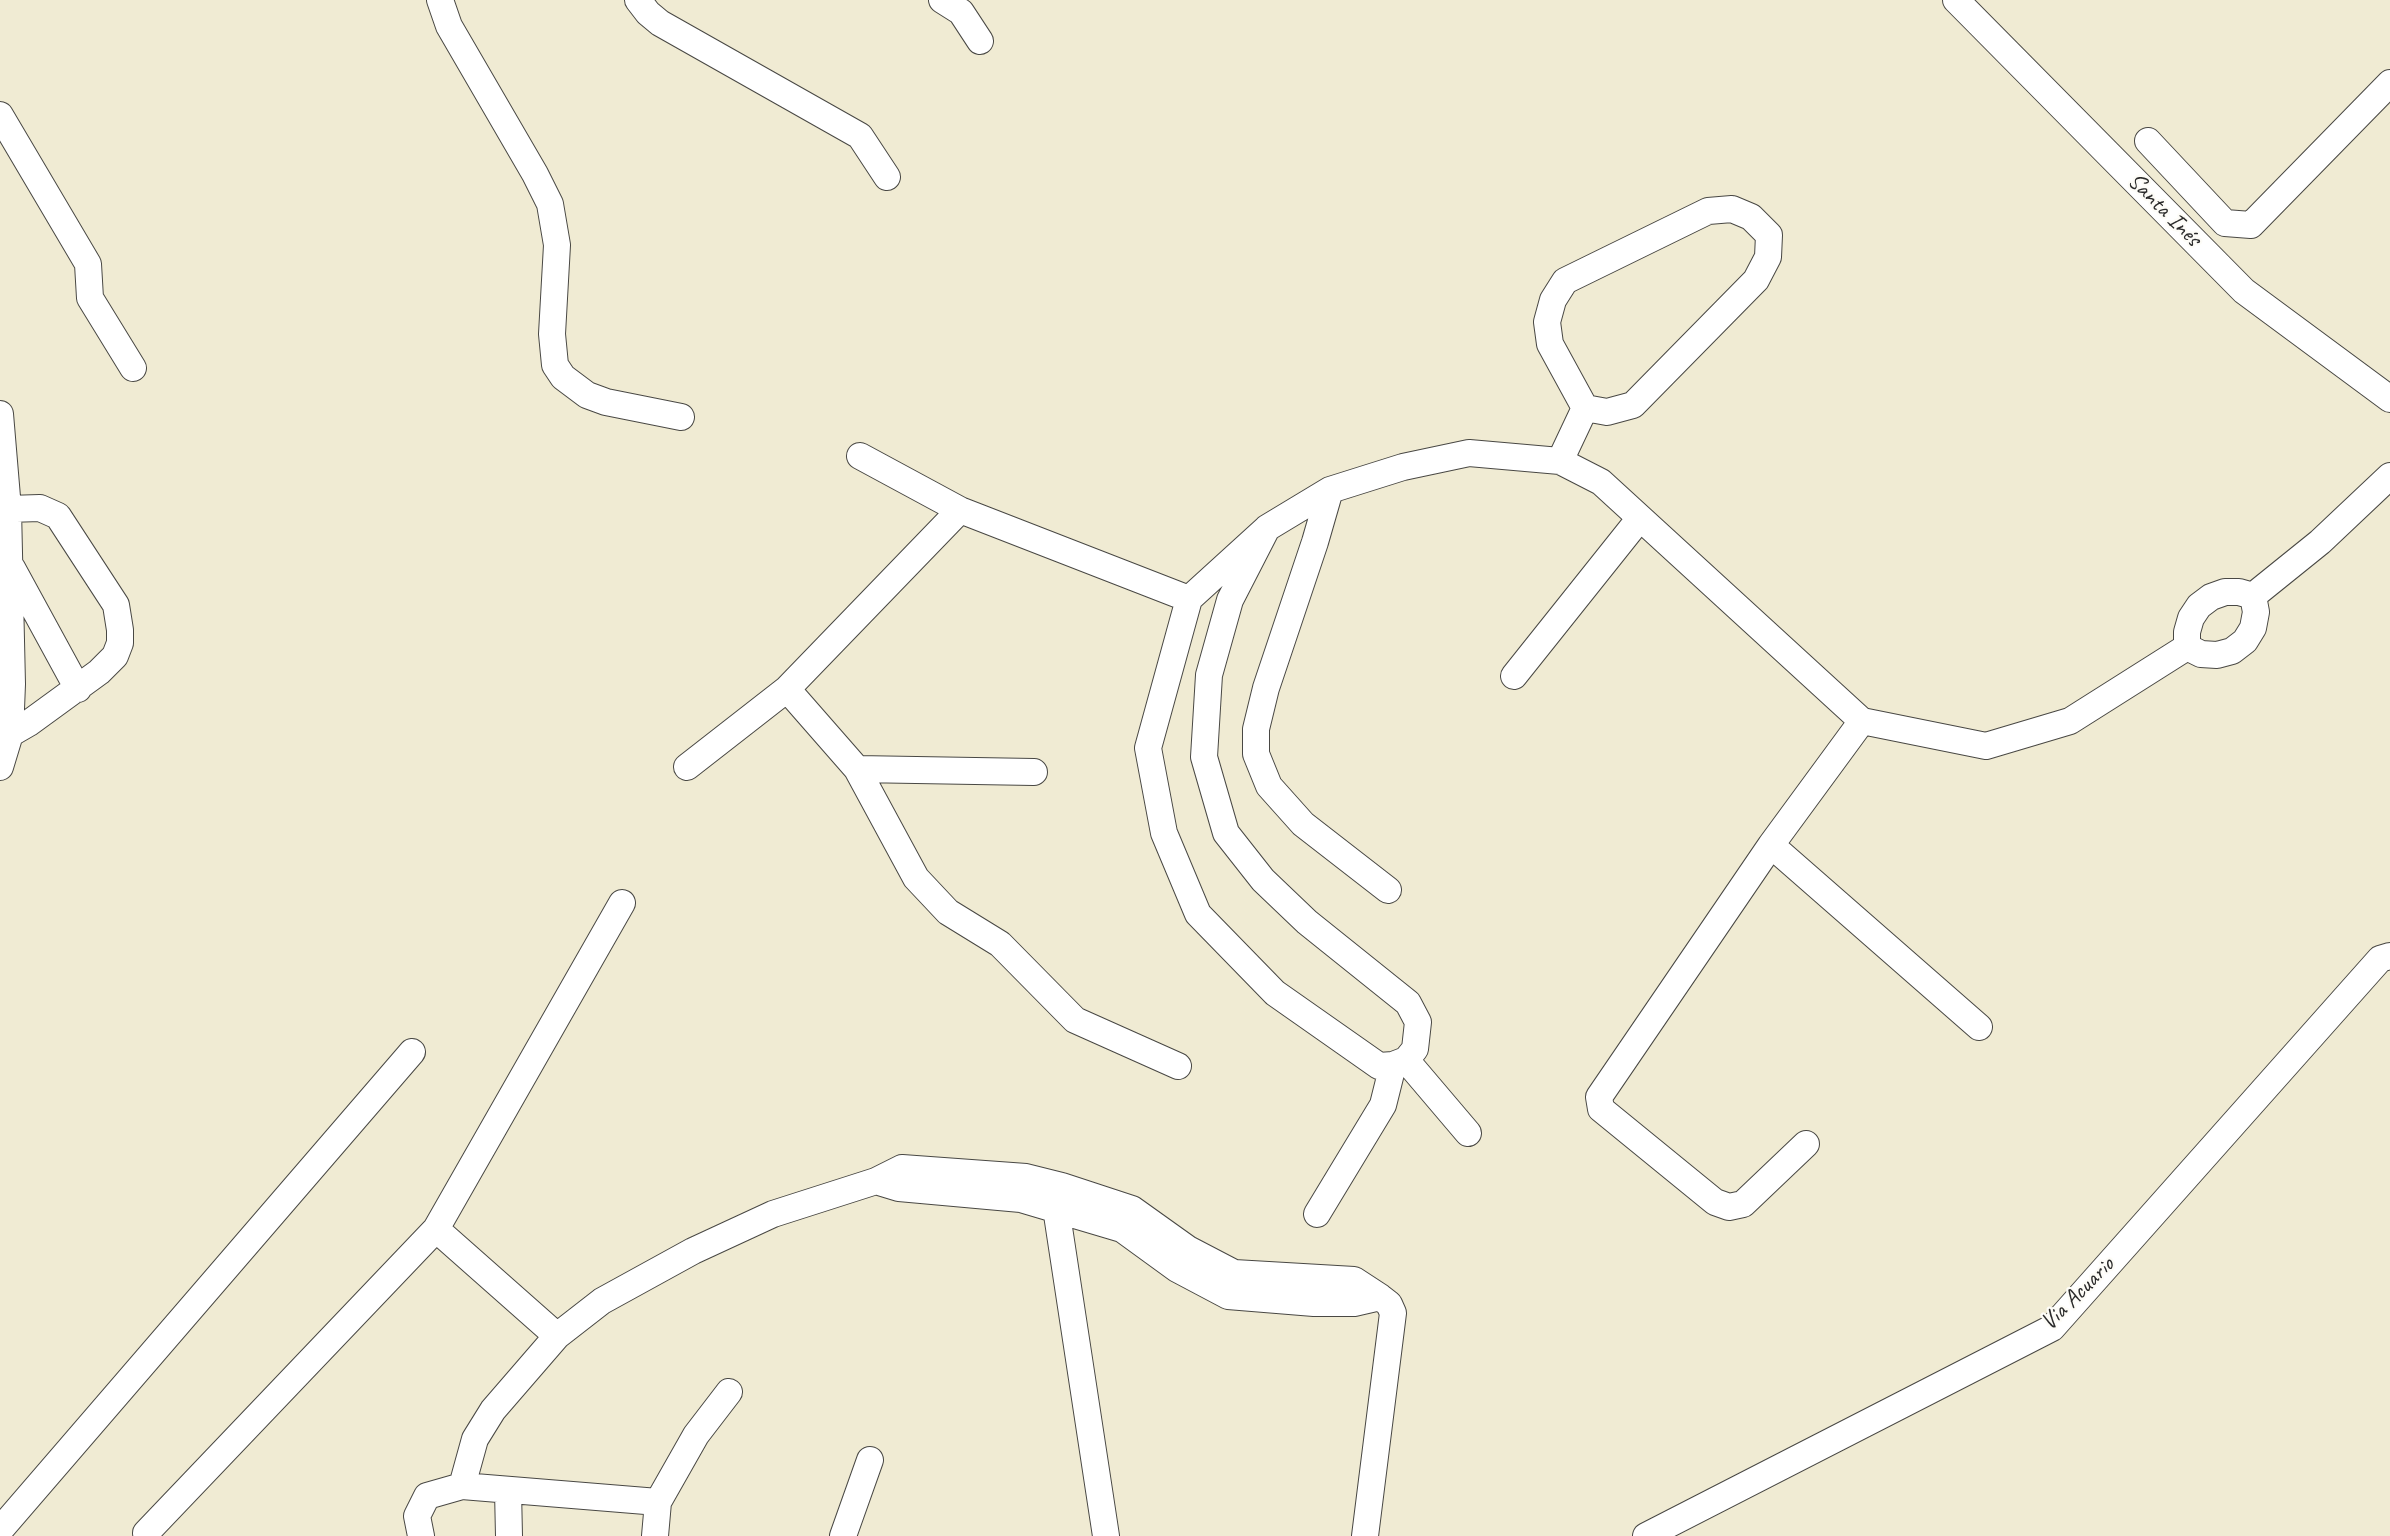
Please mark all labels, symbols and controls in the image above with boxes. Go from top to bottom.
street label: Santa Inés [2121,167,2207,253]
street label: Via Acuario [2035,1251,2121,1337]

